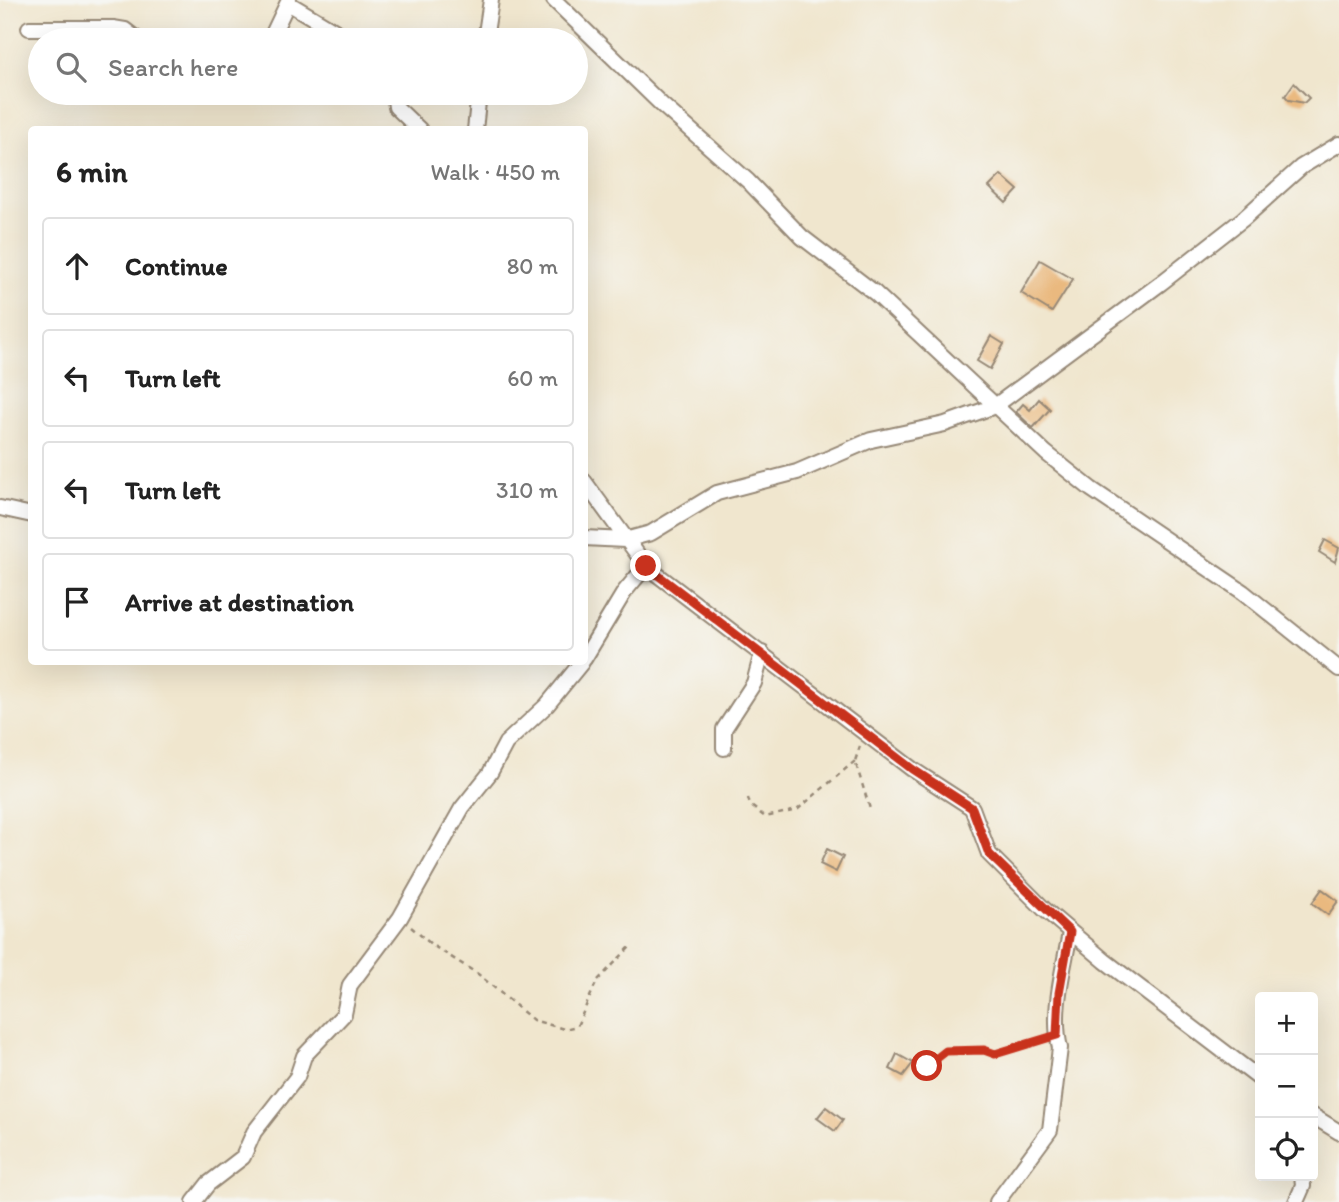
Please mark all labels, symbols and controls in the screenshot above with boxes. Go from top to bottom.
search box [28,28,588,105]
icon: search [52,48,90,86]
text: Search here [108,51,238,83]
text: 6 min [56,153,128,190]
text: Walk · 450 m [430,158,560,186]
icon: ahead [58,247,96,285]
text: Continue [125,250,228,282]
text: 80 m [507,252,558,280]
icon: left [58,359,96,397]
text: Turn left [125,362,221,394]
text: 60 m [507,364,558,392]
icon: left [58,471,96,509]
text: Turn left [125,474,221,506]
text: 310 m [496,476,558,504]
route end [630,550,661,581]
icon: arrive [58,583,96,621]
text: Arrive at destination [125,586,354,618]
map controls [1255,992,1318,1181]
button: + [1255,992,1318,1055]
route start [911,1050,942,1081]
button: − [1255,1055,1318,1118]
button: locate [1255,1118,1318,1181]

